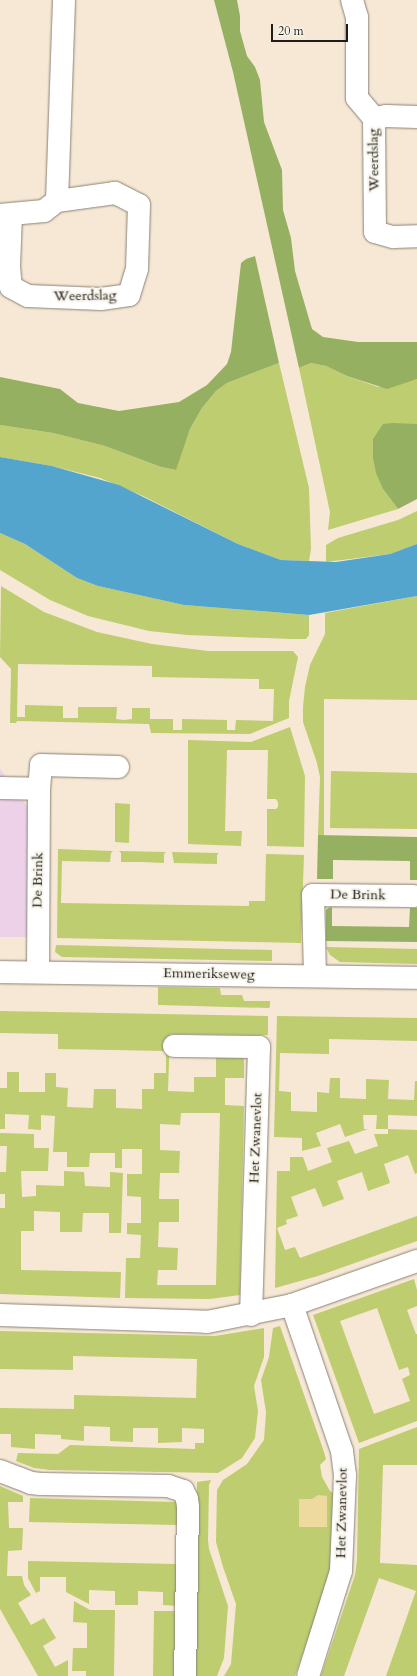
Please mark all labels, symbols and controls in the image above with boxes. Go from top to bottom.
scale bar [273,16,350,42]
text: 20 m [278,23,304,39]
street label: Weerdslag [365,128,383,192]
street label: Weerdslag [53,287,117,305]
street label: De Brink [29,852,47,908]
street label: De Brink [330,886,386,904]
street label: Emmerikseweg [163,965,255,983]
street label: Het Zwanevlot [246,1093,266,1183]
street label: Het Zwanevlot [333,1468,351,1558]

